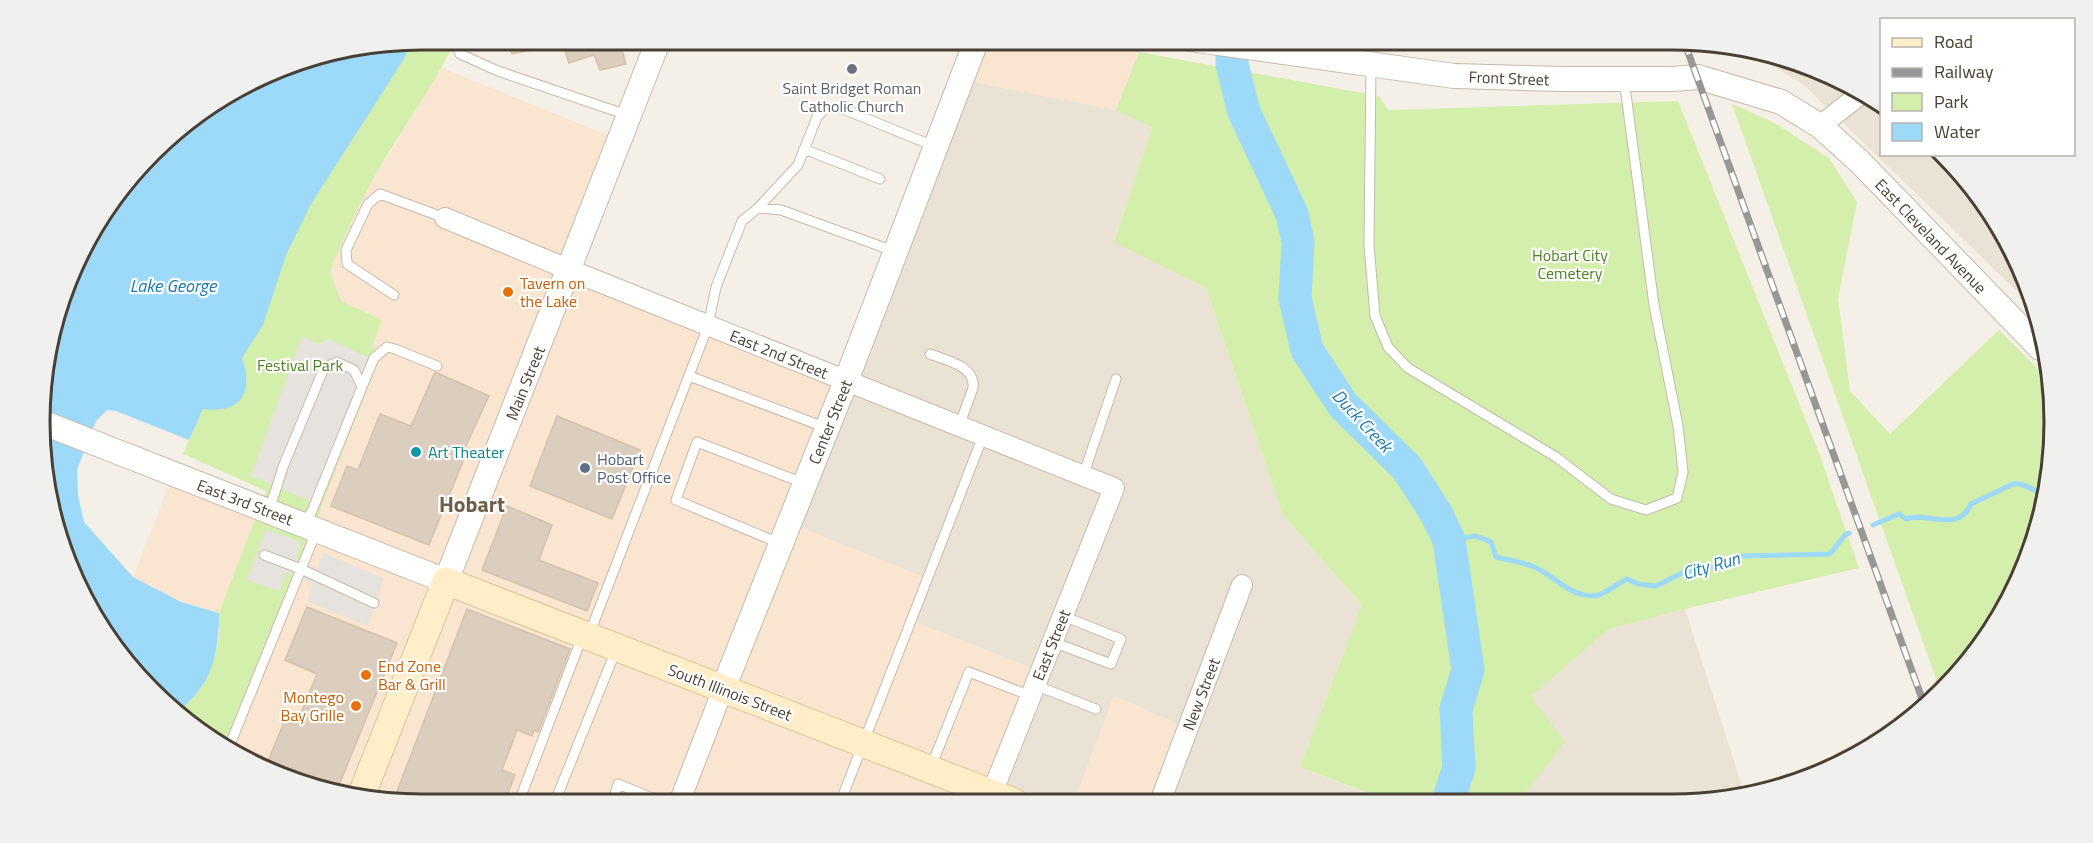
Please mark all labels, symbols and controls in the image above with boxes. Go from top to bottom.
legend [1880,18,2075,156]
text: Road [1934,28,1973,55]
text: Railway [1934,58,1994,85]
marker: Saint Bridget Roman Catholic Church [845,62,859,76]
street label: Front Street [1468,65,1550,91]
place label: Saint Bridget Roman Catholic Church [783,76,921,118]
text: Park [1934,88,1969,115]
text: Water [1934,118,1980,145]
street label: East Cleveland Avenue [1870,173,1992,299]
park label: Hobart City Cemetery [1532,243,1608,285]
place label: Tavern on the Lake [520,271,585,313]
water label: Lake George [130,272,218,299]
marker: Tavern on the Lake [501,285,515,299]
street label: East 2nd Street [726,323,832,385]
street label: Main Street [499,342,551,424]
park label: Festival Park [257,353,343,377]
street label: Center Street [802,376,858,468]
water label: Duck Creek [1326,383,1400,460]
place label: Art Theater [428,440,505,464]
marker: Art Theater [409,445,423,459]
place label: Hobart Post Office [597,447,671,489]
marker: Hobart Post Office [578,461,592,475]
street label: East 3rd Street [194,473,297,531]
district label: Hobart [439,487,505,521]
water label: City Run [1679,544,1744,587]
street label: East Street [1026,606,1076,684]
place label: End Zone Bar & Grill [378,654,446,696]
street label: New Street [1176,654,1226,734]
street label: South Illinois Street [665,657,796,727]
marker: End Zone Bar & Grill [359,668,373,682]
place label: Montego Bay Grille [281,685,344,727]
marker: Montego Bay Grille [349,699,363,713]

